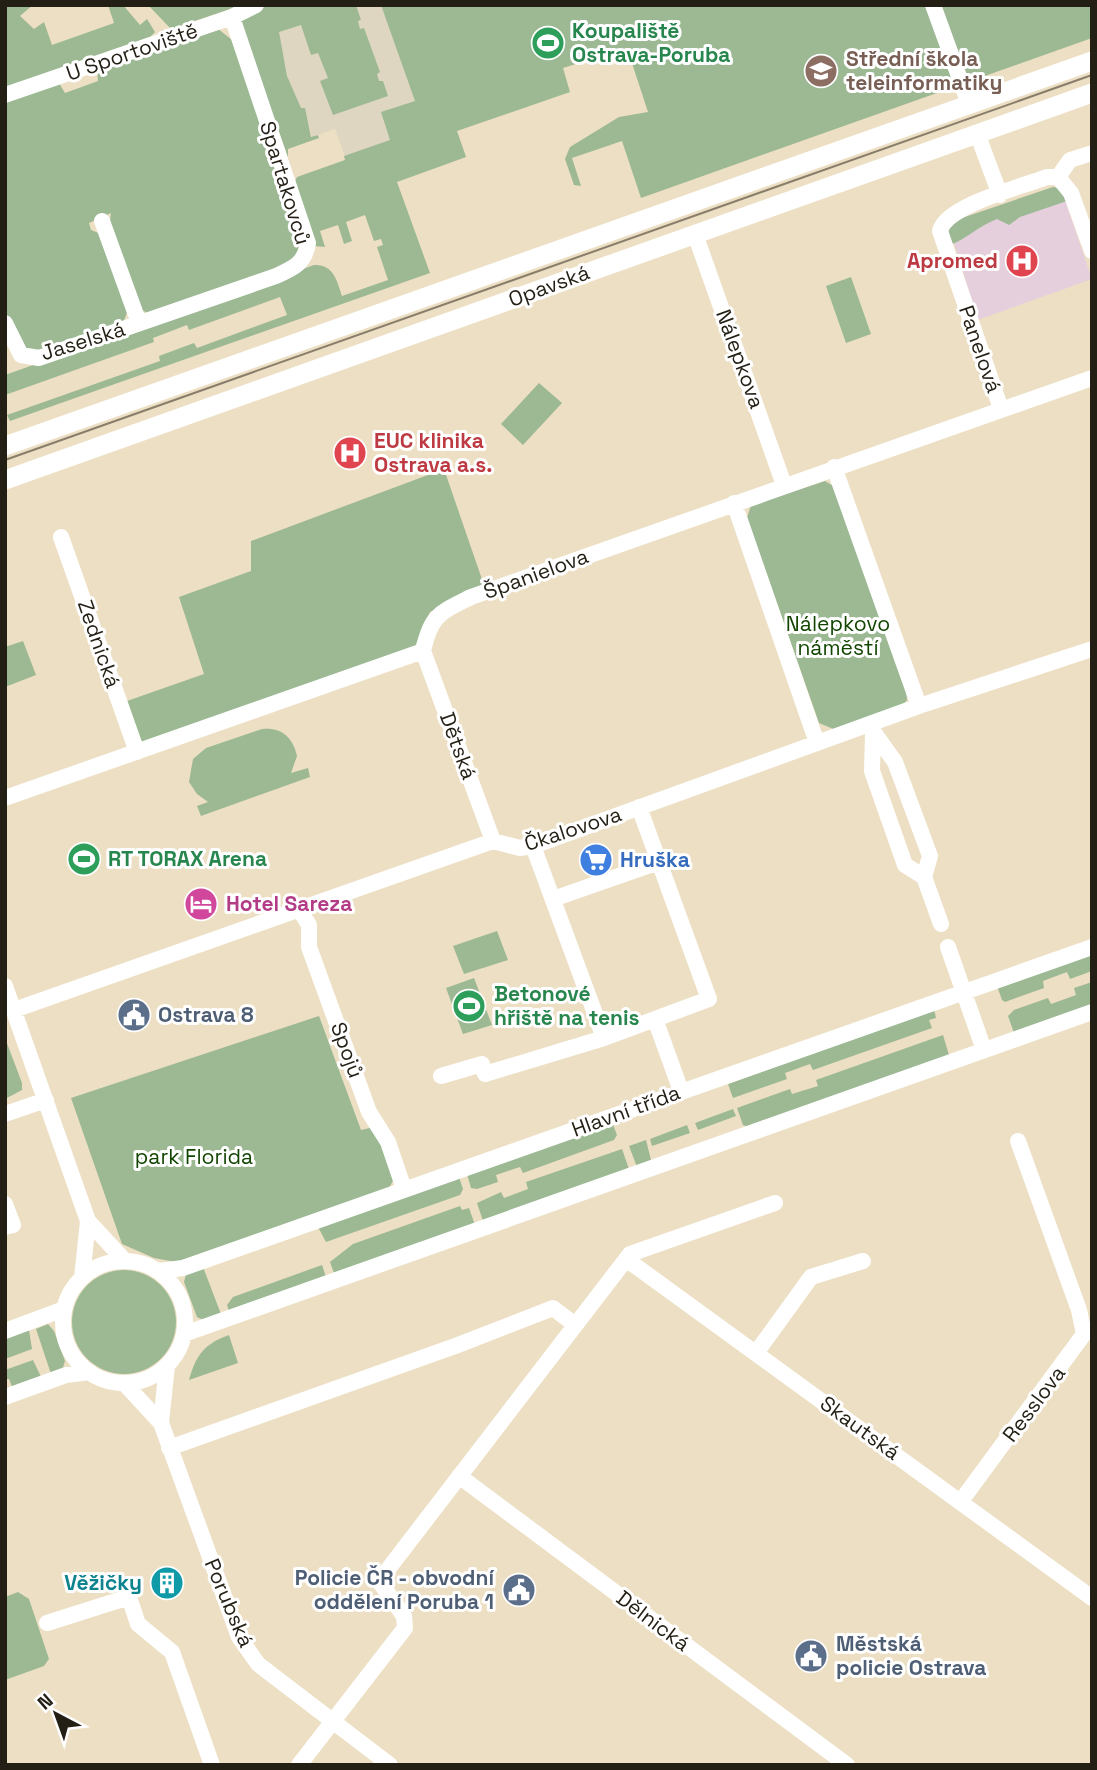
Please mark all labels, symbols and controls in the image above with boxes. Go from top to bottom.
street label: U Sportoviště [62,16,201,87]
place label: Koupaliště Ostrava-Poruba [572,17,731,68]
sports icon: Koupaliště Ostrava-Poruba [529,24,567,62]
place label: Střední škola teleinformatiky [846,45,1003,96]
school or university icon: Střední škola teleinformatiky [802,52,840,90]
street label: Spartakovců [254,118,317,248]
hospital icon: Apromed [1003,242,1041,280]
place label: Apromed [907,247,998,274]
street label: Opavská [505,258,593,313]
street label: Panelová [953,302,1008,396]
street label: Nálepkova [710,306,771,412]
street label: Jaselská [37,315,128,366]
place label: EUC klinika Ostrava a.s. [374,427,493,478]
hospital icon: EUC klinika Ostrava a.s. [331,434,369,472]
street label: Španielova [480,542,592,605]
street label: Zednická [72,596,127,691]
park label: Nálepkovo náměstí [786,610,890,661]
street label: Dětská [434,708,483,783]
street label: Čkalovova [521,800,625,857]
sports icon: RT TORAX Arena [65,840,103,878]
supermarket icon: Hruška [577,841,615,879]
place label: RT TORAX Arena [108,845,267,872]
place label: Hruška [620,846,690,873]
hotel icon: Hotel Sareza [182,885,220,923]
place label: Hotel Sareza [226,890,352,917]
place label: Betonové hřiště na tenis [494,980,640,1031]
sports icon: Betonové hřiště na tenis [450,987,488,1025]
public building icon: Ostrava 8 [115,996,153,1034]
place label: Ostrava 8 [158,1001,254,1028]
street label: Spojů [325,1018,370,1081]
street label: Hlavní třída [568,1078,684,1143]
park label: park Florida [135,1143,253,1170]
street label: Resslova [996,1360,1071,1447]
street label: Skautská [815,1389,906,1466]
street label: Porubská [199,1554,260,1651]
building icon: Věžičky [148,1564,186,1602]
place label: Policie ČR - obvodní oddělení Poruba 1 [295,1564,494,1615]
place label: Věžičky [64,1569,142,1596]
public building icon: Policie ČR - obvodní oddělení Poruba 1 [500,1571,538,1609]
street label: Dělnická [611,1584,695,1657]
place label: Městská policie Ostrava [836,1630,986,1681]
public building icon: Městská policie Ostrava [792,1637,830,1675]
north arrow [21,1679,91,1749]
text: N [32,1688,58,1715]

